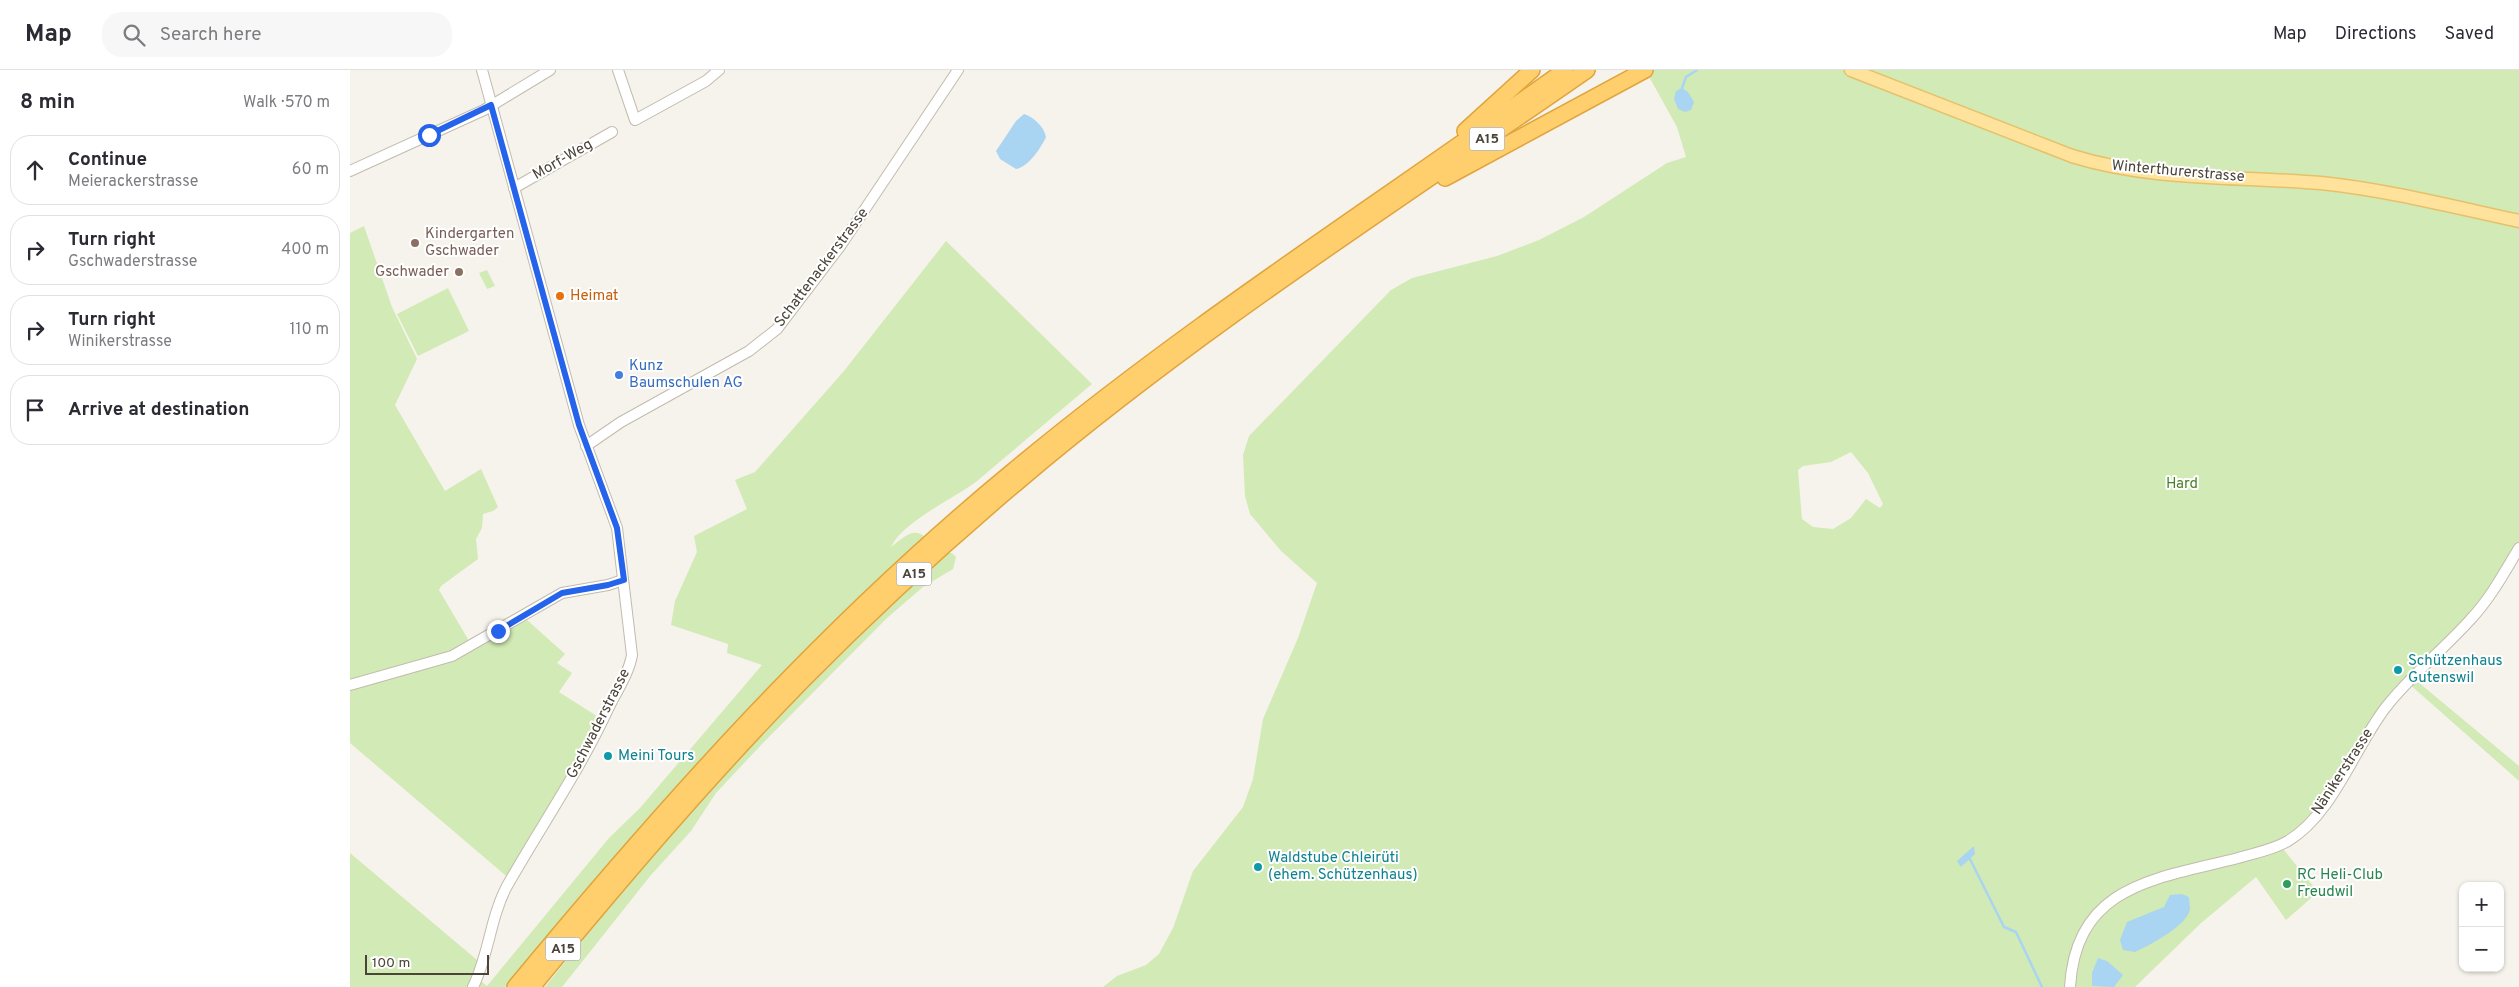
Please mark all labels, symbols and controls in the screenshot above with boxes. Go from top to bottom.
search box [102,12,452,57]
text: Map [25,20,72,50]
icon: search [120,21,148,49]
text: Search here [160,23,261,47]
text: Map [2273,23,2307,46]
text: Directions [2335,23,2417,46]
text: Saved [2445,23,2494,46]
text: 8 min [20,89,75,116]
text: Walk · 570 m [243,93,330,113]
route start [418,124,441,147]
road number: A15 [1470,128,1504,150]
street label: Morf-Weg [530,135,596,185]
text: Continue [68,148,147,172]
icon: ahead [21,156,49,184]
street label: Winterthurerstrasse [2111,157,2245,187]
text: 60 m [292,160,329,180]
text: Meierackerstrasse [68,172,198,192]
street label: Schattenackerstrasse [771,205,873,331]
place label: Kindergarten Gschwader [425,225,514,261]
text: Turn right [68,228,156,252]
icon: right [21,236,49,264]
marker: Kindergarten Gschwader [409,237,421,249]
text: 400 m [281,240,329,260]
text: Gschwaderstrasse [68,252,197,272]
place label: Gschwader [375,263,449,282]
marker: Gschwader [453,266,465,278]
place label: Heimat [570,287,619,306]
marker: Heimat [554,290,566,302]
text: Turn right [68,308,156,332]
icon: right [21,316,49,344]
text: 110 m [289,320,329,340]
text: Winikerstrasse [68,332,172,352]
place label: Kunz Baumschulen AG [629,357,743,393]
marker: Kunz Baumschulen AG [613,369,625,381]
icon: arrive [21,396,49,424]
text: Arrive at destination [68,398,249,422]
park label: Hard [2166,475,2198,494]
road number: A15 [896,562,932,586]
route end [487,620,510,643]
place label: Schützenhaus Gutenswil [2408,652,2503,688]
marker: Schützenhaus Gutenswil [2392,664,2404,676]
street label: Gschwaderstrasse [563,666,635,782]
street label: Nänikerstrasse [2308,725,2378,819]
place label: Meini Tours [618,747,694,766]
marker: Meini Tours [602,750,614,762]
place label: Waldstube Chleirüti (ehem. Schützenhaus) [1268,849,1418,885]
marker: Waldstube Chleirüti (ehem. Schützenhaus) [1252,861,1264,873]
place label: RC Heli-Club Freudwil [2297,866,2383,902]
marker: RC Heli-Club Freudwil [2281,878,2293,890]
map controls [2459,882,2504,972]
button: + [2459,882,2504,927]
button: − [2459,927,2504,972]
road number: A15 [546,938,580,961]
scale bar [365,952,489,975]
text: 100 m [372,955,410,972]

